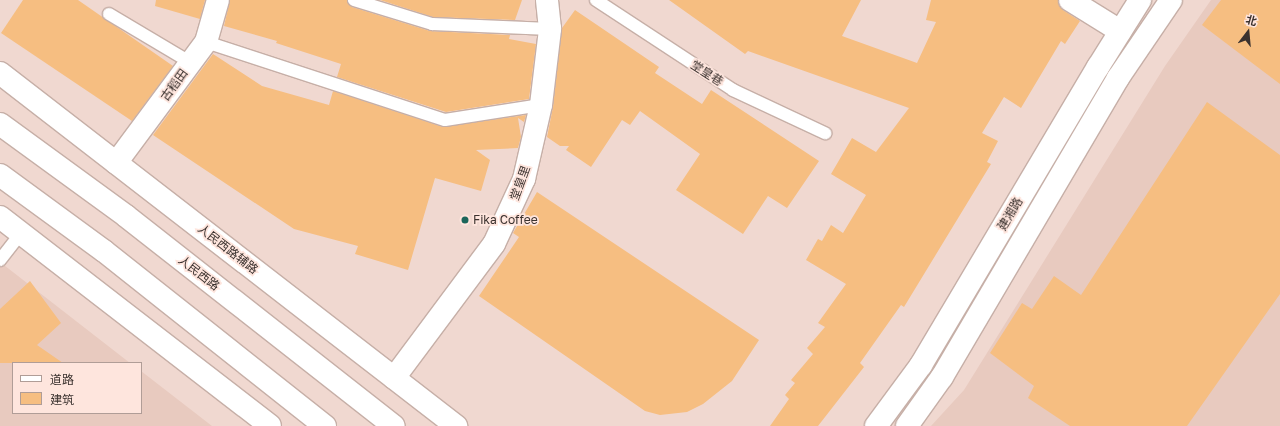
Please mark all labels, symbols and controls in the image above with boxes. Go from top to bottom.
north arrow [1228,12,1268,52]
text: 北 [1244,12,1259,28]
street label: 堂皇巷 [688,57,726,89]
street label: 古稻田 [158,66,190,104]
street label: 堂皇里 [507,164,533,202]
street label: 建湘路 [995,195,1025,233]
place label: Fika Coffee [473,213,538,227]
marker: Fika Coffee [460,215,470,225]
street label: 人民西路辅路 [195,221,261,277]
street label: 人民西路 [176,253,222,293]
legend [12,362,142,414]
text: 道路 [50,372,74,387]
text: 建筑 [50,392,74,407]

